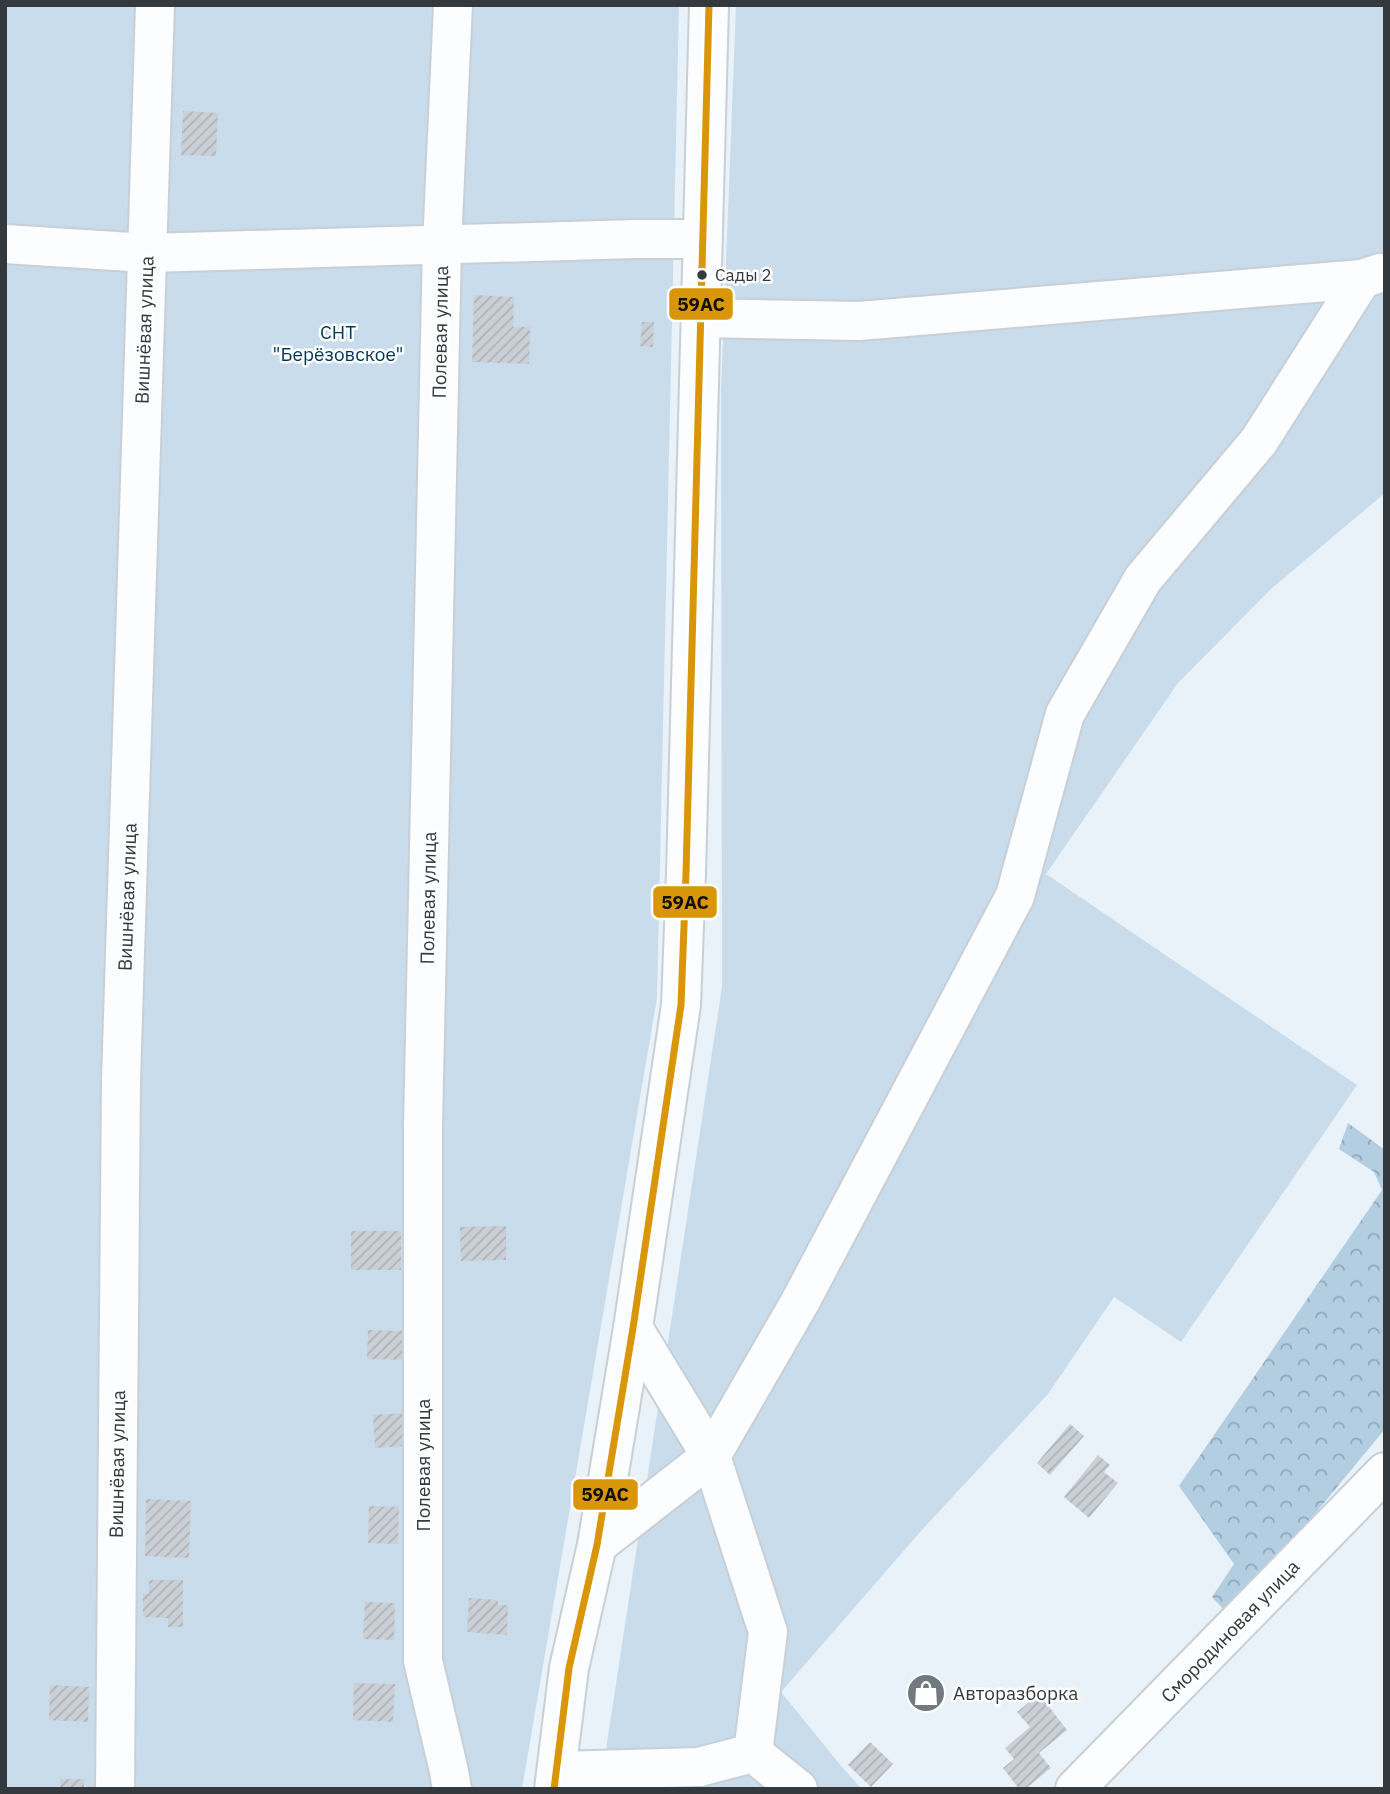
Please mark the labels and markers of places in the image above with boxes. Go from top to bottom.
place label: Сады 2 [715,264,772,286]
marker: Сады 2 [695,268,709,282]
shop icon: Авторазборка [905,1672,947,1714]
place label: Авторазборка [953,1681,1078,1705]

